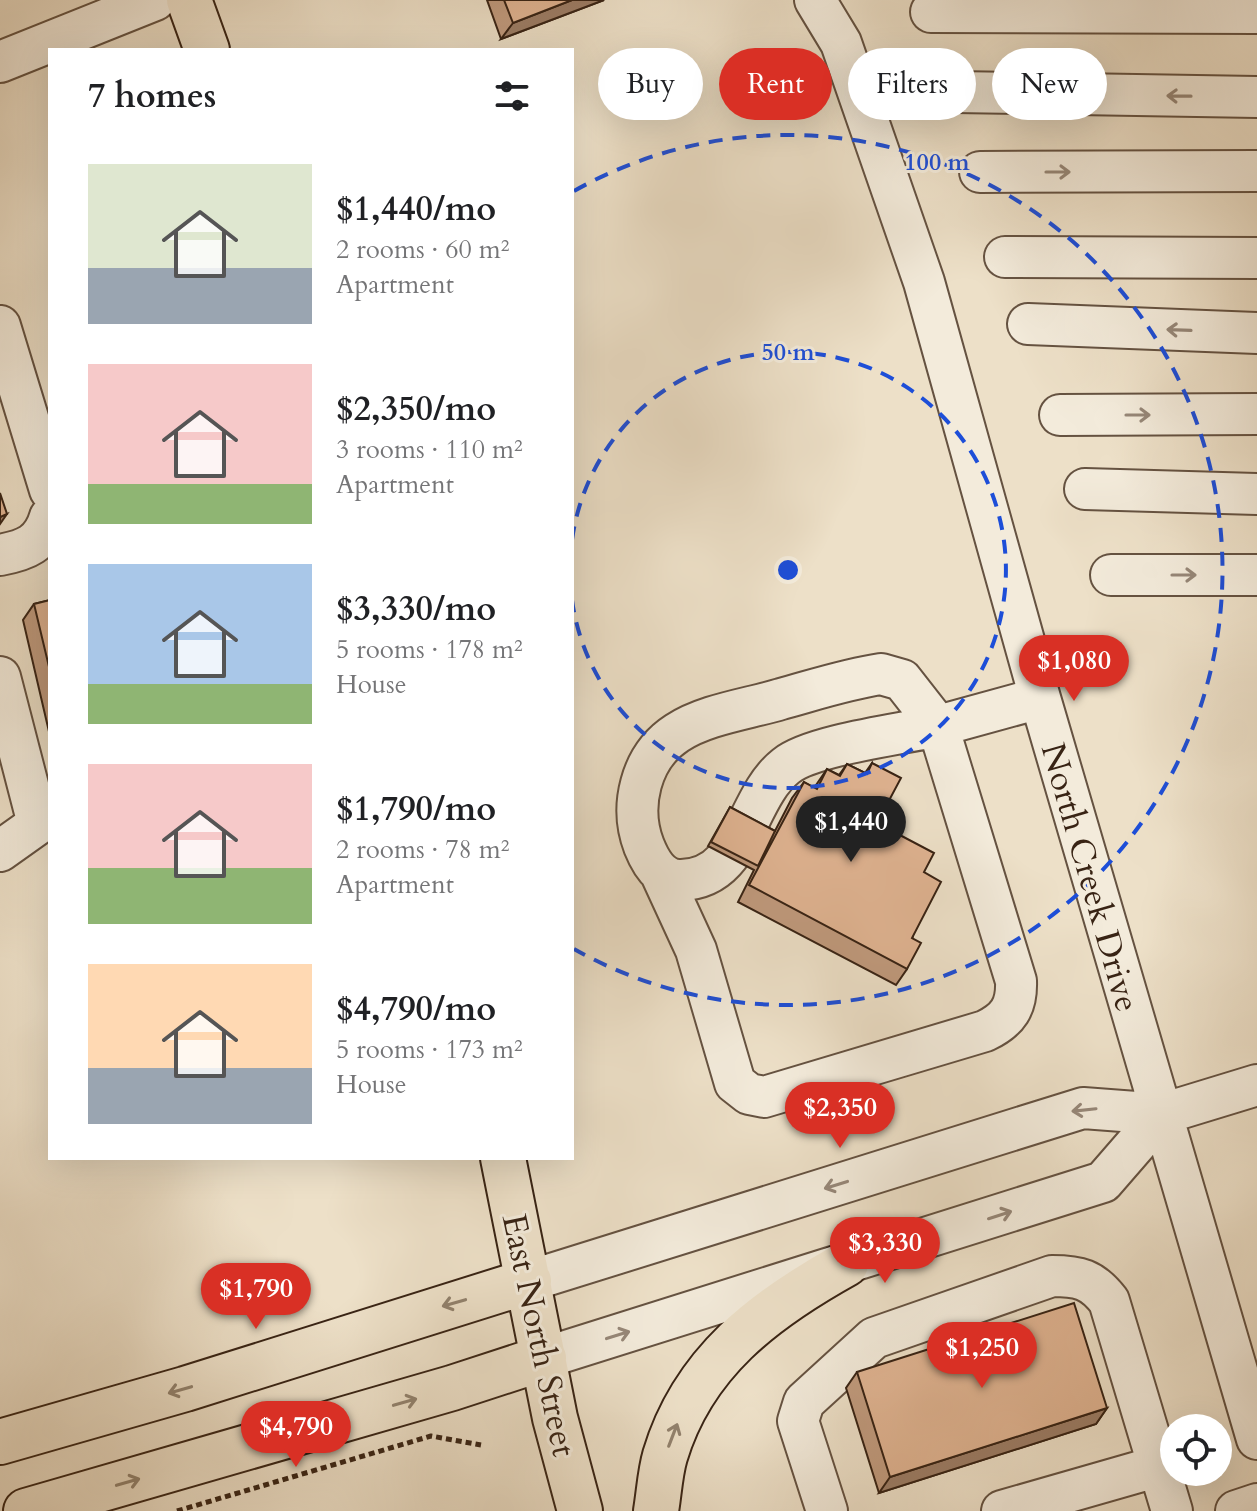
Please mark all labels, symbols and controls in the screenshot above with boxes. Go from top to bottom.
chip: Buy [598,48,703,120]
chip: Rent [719,48,832,120]
chip: Filters [848,48,976,120]
chip: New [992,48,1107,120]
text: 7 homes [88,73,216,119]
icon: filters [490,74,534,118]
one-way arrow [1166,88,1193,104]
text: 100 m [904,146,971,179]
one-way arrow [1044,164,1071,180]
text: $1,440/mo [336,186,496,232]
icon: home [152,196,248,292]
text: 2 rooms · 60 m² [336,232,509,267]
text: Apartment [336,267,454,302]
one-way arrow [1166,323,1193,338]
text: 50 m [761,336,815,369]
text: $2,350/mo [336,386,496,432]
icon: home [152,396,248,492]
one-way arrow [1124,407,1151,423]
text: 3 rooms · 110 m² [336,432,523,467]
text: Apartment [336,467,454,502]
centre of rings [774,556,802,584]
one-way arrow [1170,567,1197,583]
text: $3,330/mo [336,586,496,632]
icon: home [152,596,248,692]
text: 5 rooms · 178 m² [336,632,523,667]
pin: $1,080 [1009,635,1139,703]
text: $1,080 [1037,643,1111,678]
text: House [336,667,407,702]
street label: North Creek Drive [1030,738,1150,1017]
text: $1,790/mo [336,786,496,832]
icon: home [152,796,248,892]
pin: $1,440 [786,796,916,864]
text: $1,440 [814,804,888,839]
text: 2 rooms · 78 m² [336,832,509,867]
text: Apartment [336,867,454,902]
text: $4,790/mo [336,986,496,1032]
icon: home [152,996,248,1092]
text: 5 rooms · 173 m² [336,1032,523,1067]
text: House [336,1067,407,1102]
pin: $2,350 [775,1082,905,1150]
text: $2,350 [803,1090,877,1125]
one-way arrow [1072,1103,1098,1118]
one-way arrow [823,1178,848,1193]
one-way arrow [987,1207,1012,1221]
street label: East North Street [491,1210,587,1461]
pin: $3,330 [820,1217,950,1285]
text: $3,330 [848,1225,922,1260]
pin: $1,790 [191,1263,321,1331]
text: $1,790 [219,1271,293,1306]
one-way arrow [442,1296,468,1311]
pin: $1,250 [917,1322,1047,1390]
one-way arrow [606,1326,631,1341]
text: $1,250 [945,1330,1019,1365]
one-way arrow [167,1383,193,1398]
one-way arrow [391,1394,417,1409]
pin: $4,790 [231,1401,361,1469]
text: $4,790 [259,1409,333,1444]
map controls [1160,1414,1232,1486]
button: locate [1160,1414,1232,1486]
one-way arrow [667,1423,681,1448]
one-way arrow [115,1474,141,1489]

